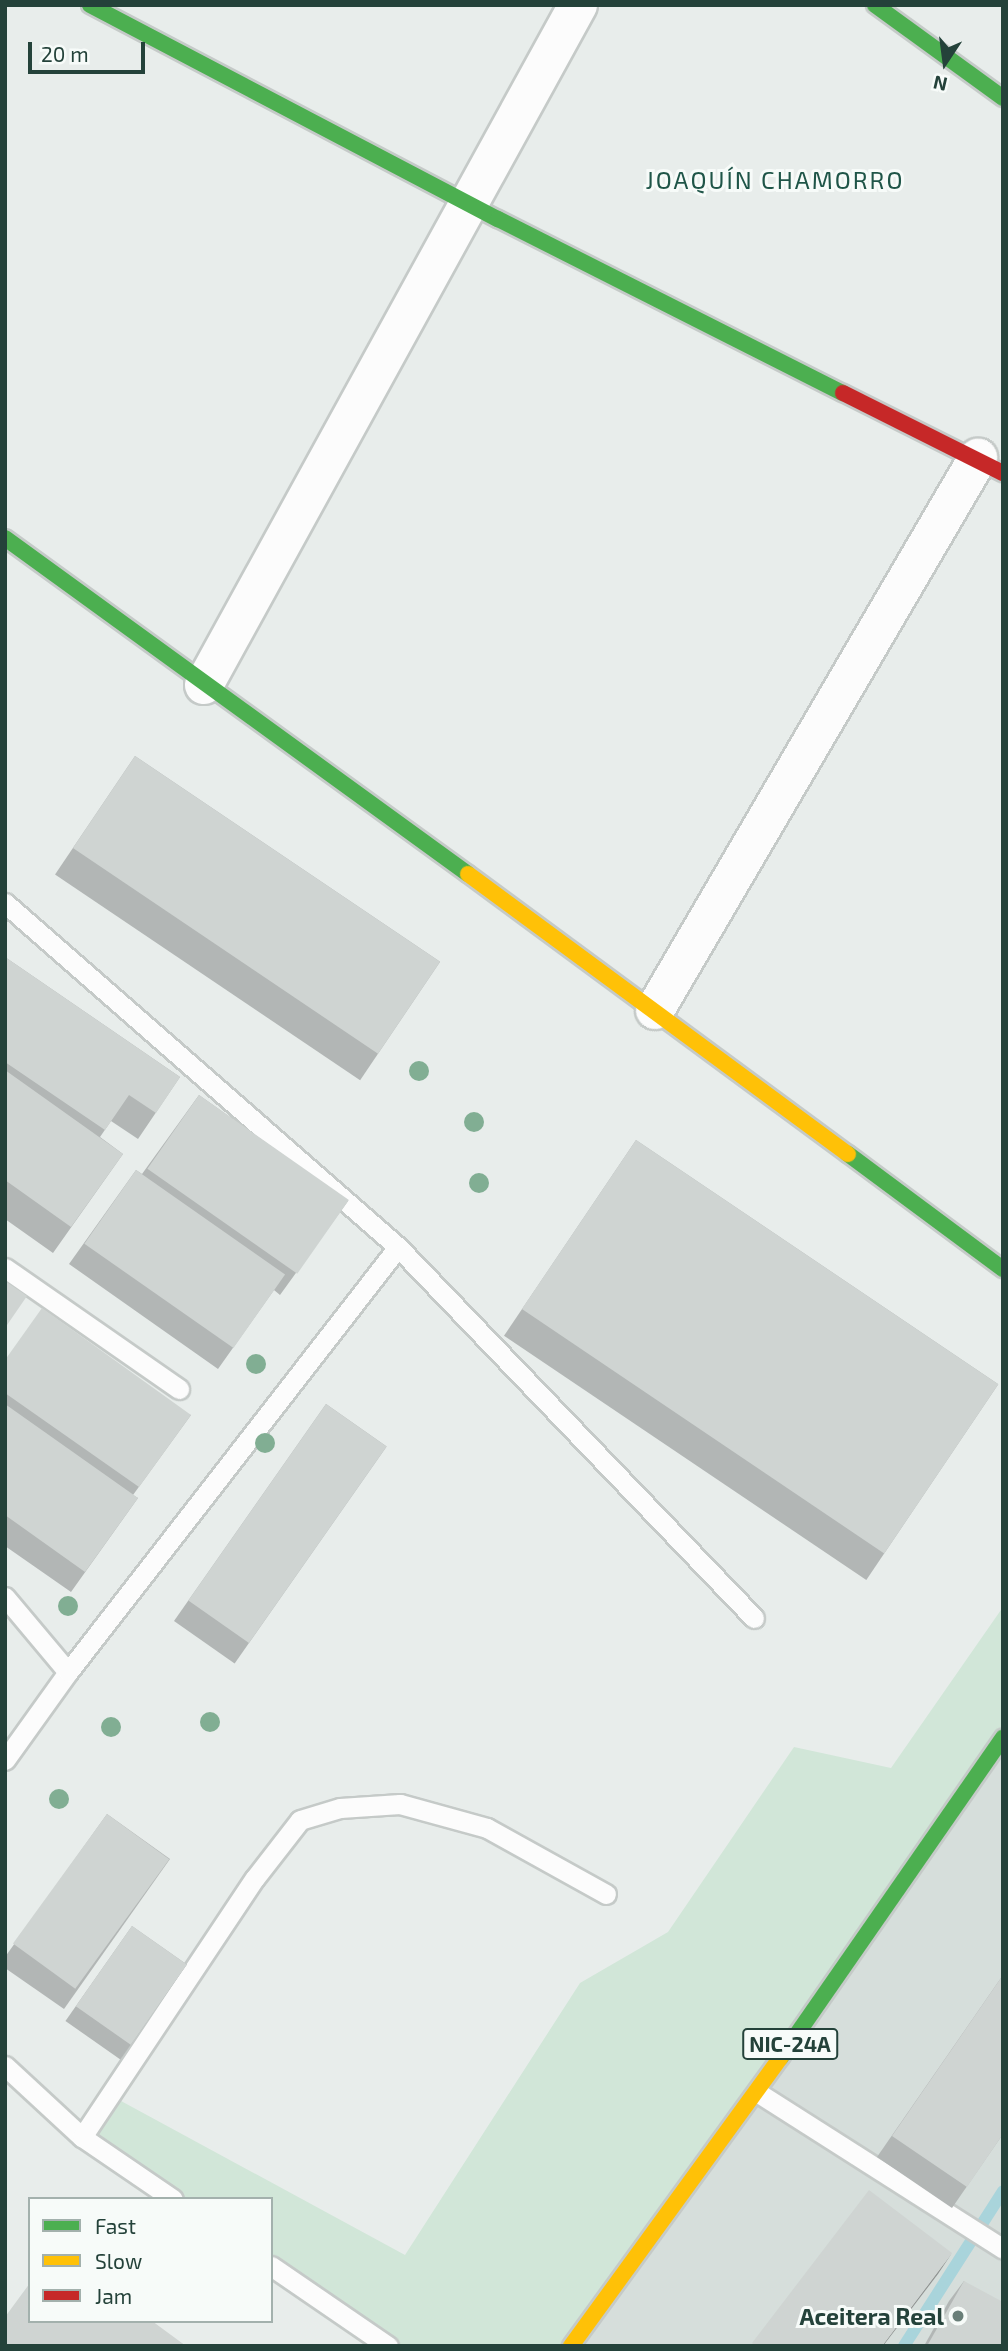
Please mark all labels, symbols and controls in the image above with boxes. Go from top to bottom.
scale bar [32,28,149,72]
north arrow [910,28,980,98]
text: 20 m [41,41,89,66]
text: N [931,71,949,97]
district label: JOAQUÍN CHAMORRO [648,166,902,194]
road number: NIC-24A [741,2026,839,2062]
legend [28,2197,273,2323]
text: Fast [95,2213,136,2238]
text: Slow [95,2248,142,2273]
text: Jam [95,2283,132,2308]
place label: Aceitera Real [799,2302,944,2330]
marker: Aceitera Real [950,2308,966,2324]

